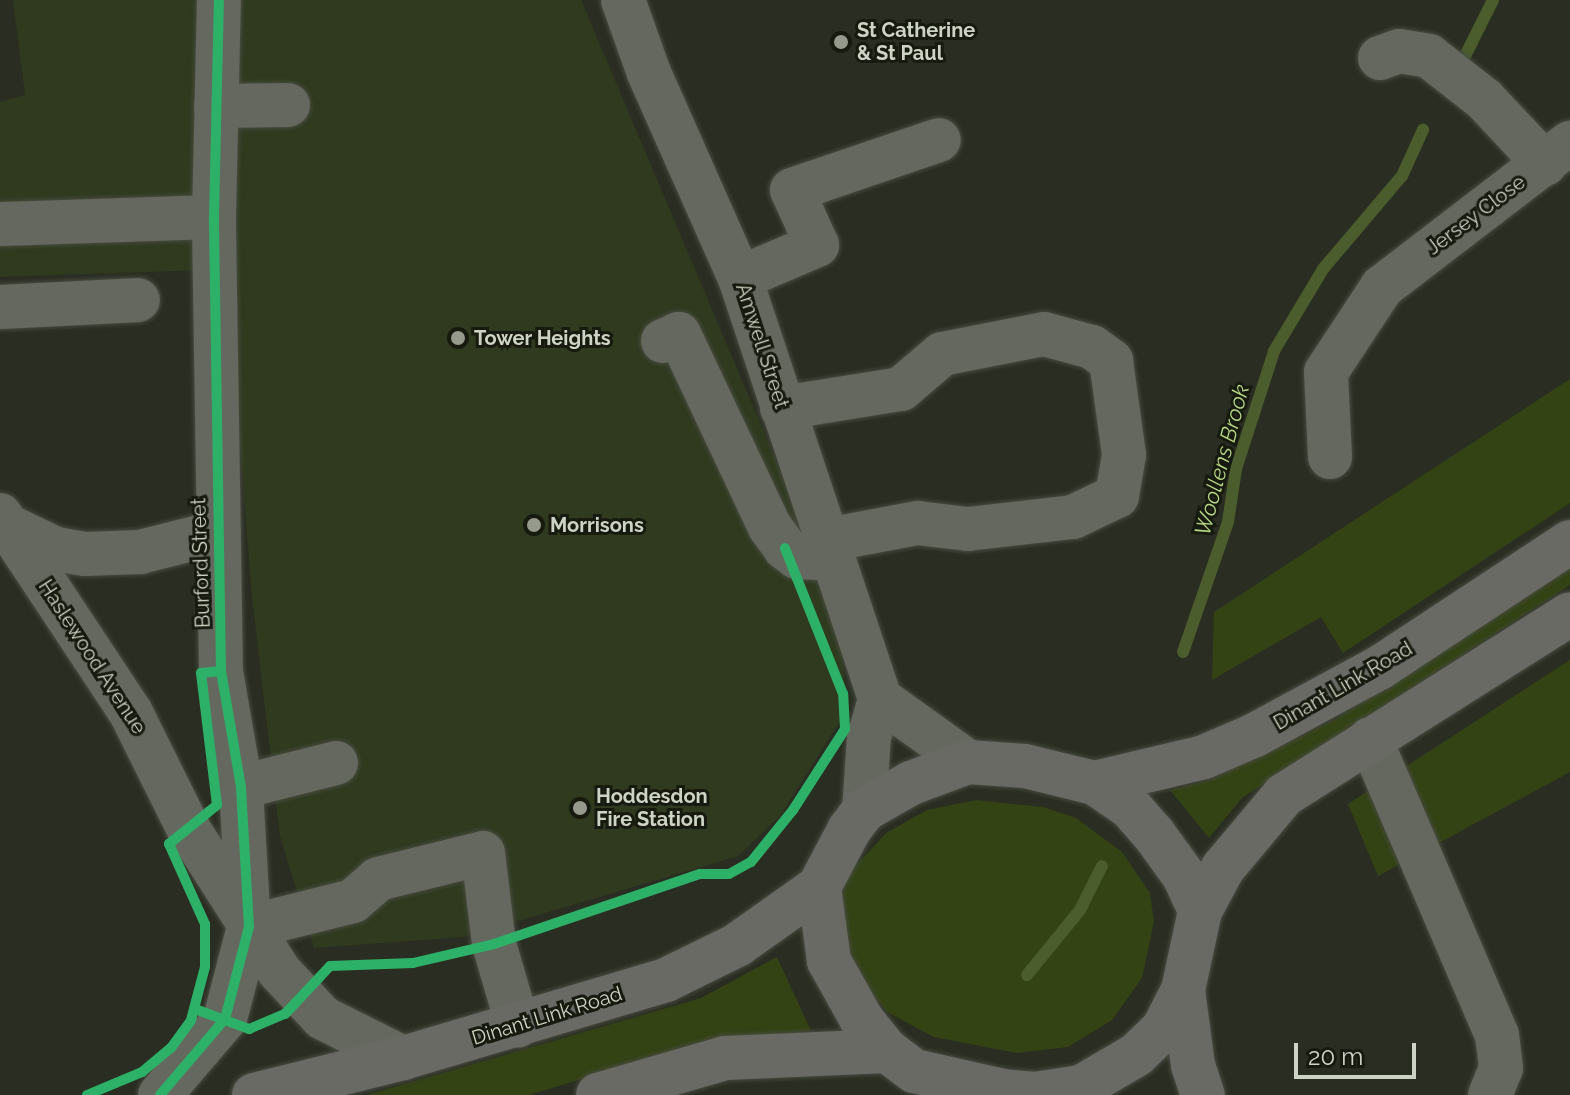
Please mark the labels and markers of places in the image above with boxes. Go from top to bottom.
place label: St Catherine & St Paul [857,18,975,65]
marker: St Catherine & St Paul [832,33,850,51]
place label: Tower Heights [474,326,611,350]
marker: Tower Heights [449,329,467,347]
place label: Morrisons [550,513,644,537]
marker: Morrisons [525,516,543,534]
place label: Hoddesdon Fire Station [596,784,708,831]
marker: Hoddesdon Fire Station [571,799,589,817]

